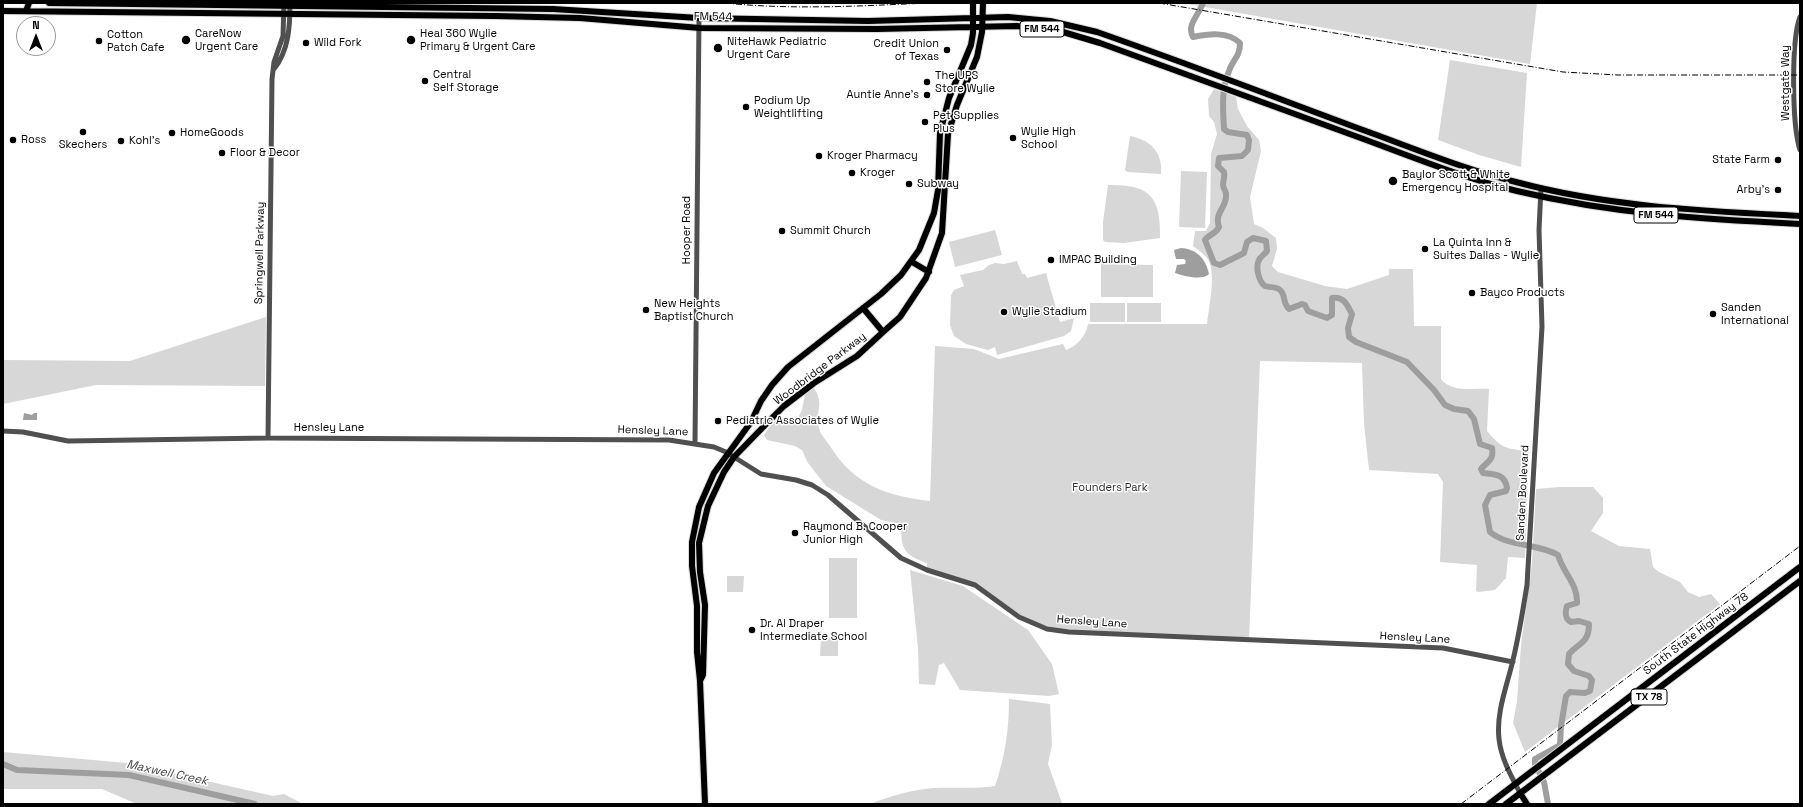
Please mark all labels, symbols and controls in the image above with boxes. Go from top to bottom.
street label: FM 544 [694,10,732,24]
north arrow [16,16,56,56]
text: N [32,18,40,32]
road number: FM 544 [1020,21,1064,37]
place label: CareNow Urgent Care [195,27,258,53]
place label: Heal 360 Wylie Primary & Urgent Care [420,27,536,53]
place label: Cotton Patch Cafe [107,28,165,54]
marker: CareNow Urgent Care [180,34,192,46]
marker: Heal 360 Wylie Primary & Urgent Care [405,34,417,46]
place label: NiteHawk Pediatric Urgent Care [727,35,827,61]
marker: Cotton Patch Cafe [94,36,104,46]
place label: Wild Fork [314,36,362,50]
place label: Credit Union of Texas [874,37,939,63]
marker: Wild Fork [301,38,311,48]
marker: NiteHawk Pediatric Urgent Care [712,42,724,54]
marker: Credit Union of Texas [942,45,952,55]
street label: Westgate Way [1779,45,1793,121]
place label: Central Self Storage [433,68,499,94]
place label: The UPS Store Wylie [935,69,995,95]
marker: Central Self Storage [420,76,430,86]
marker: The UPS Store Wylie [922,77,932,87]
place label: Auntie Anne's [847,88,919,102]
marker: Auntie Anne's [922,90,932,100]
place label: Podium Up Weightlifting [754,94,823,120]
marker: Podium Up Weightlifting [741,102,751,112]
place label: Pet Supplies Plus [933,109,999,135]
marker: Pet Supplies Plus [920,117,930,127]
place label: Wylie High School [1021,125,1076,151]
place label: HomeGoods [180,126,244,140]
marker: Skechers [78,127,88,137]
marker: HomeGoods [167,128,177,138]
place label: Ross [21,133,46,147]
marker: Wylie High School [1008,133,1018,143]
place label: Kohl's [129,134,160,148]
marker: Ross [8,135,18,145]
marker: Kohl's [116,136,126,146]
place label: Skechers [59,138,107,152]
place label: Floor & Decor [230,146,300,160]
marker: Floor & Decor [217,148,227,158]
place label: Kroger Pharmacy [827,149,918,163]
marker: Kroger Pharmacy [814,151,824,161]
place label: State Farm [1712,153,1770,167]
marker: State Farm [1773,155,1783,165]
place label: Kroger [860,166,895,180]
marker: Kroger [847,168,857,178]
place label: Baylor Scott & White Emergency Hospital [1402,168,1510,194]
marker: Baylor Scott & White Emergency Hospital [1387,175,1399,187]
place label: Subway [917,177,959,191]
marker: Subway [904,179,914,189]
place label: Arby's [1737,183,1770,197]
marker: Arby's [1773,185,1783,195]
street label: Hooper Road [680,196,694,264]
street label: Springwell Parkway [253,202,267,304]
road number: FM 544 [1634,207,1678,223]
place label: Summit Church [790,224,871,238]
marker: Summit Church [777,226,787,236]
place label: La Quinta Inn & Suites Dallas - Wylie [1433,236,1539,262]
marker: La Quinta Inn & Suites Dallas - Wylie [1420,244,1430,254]
place label: IMPAC Building [1059,253,1137,267]
marker: IMPAC Building [1046,255,1056,265]
place label: Bayco Products [1480,286,1565,300]
marker: Bayco Products [1467,288,1477,298]
place label: New Heights Baptist Church [654,297,733,323]
place label: Sanden International [1721,301,1789,327]
marker: New Heights Baptist Church [641,305,651,315]
place label: Wylie Stadium [1012,305,1087,319]
marker: Wylie Stadium [999,307,1009,317]
marker: Sanden International [1708,309,1718,319]
street label: Woodbridge Parkway [771,330,869,408]
place label: Pediatric Associates of Wylie [726,414,879,428]
marker: Pediatric Associates of Wylie [713,416,723,426]
street label: Hensley Lane [294,421,364,435]
street label: Hensley Lane [617,423,689,439]
street label: Sanden Boulevard [1514,445,1532,541]
park label: Founders Park [1072,481,1148,495]
place label: Raymond B. Cooper Junior High [803,520,907,546]
marker: Raymond B. Cooper Junior High [790,528,800,538]
street label: South State Highway 78 [1641,590,1751,678]
street label: Hensley Lane [1056,613,1128,631]
place label: Dr. Al Draper Intermediate School [760,617,867,643]
marker: Dr. Al Draper Intermediate School [747,625,757,635]
street label: Hensley Lane [1379,630,1451,646]
road number: TX 78 [1631,689,1667,705]
water label: Maxwell Creek [125,757,209,789]

